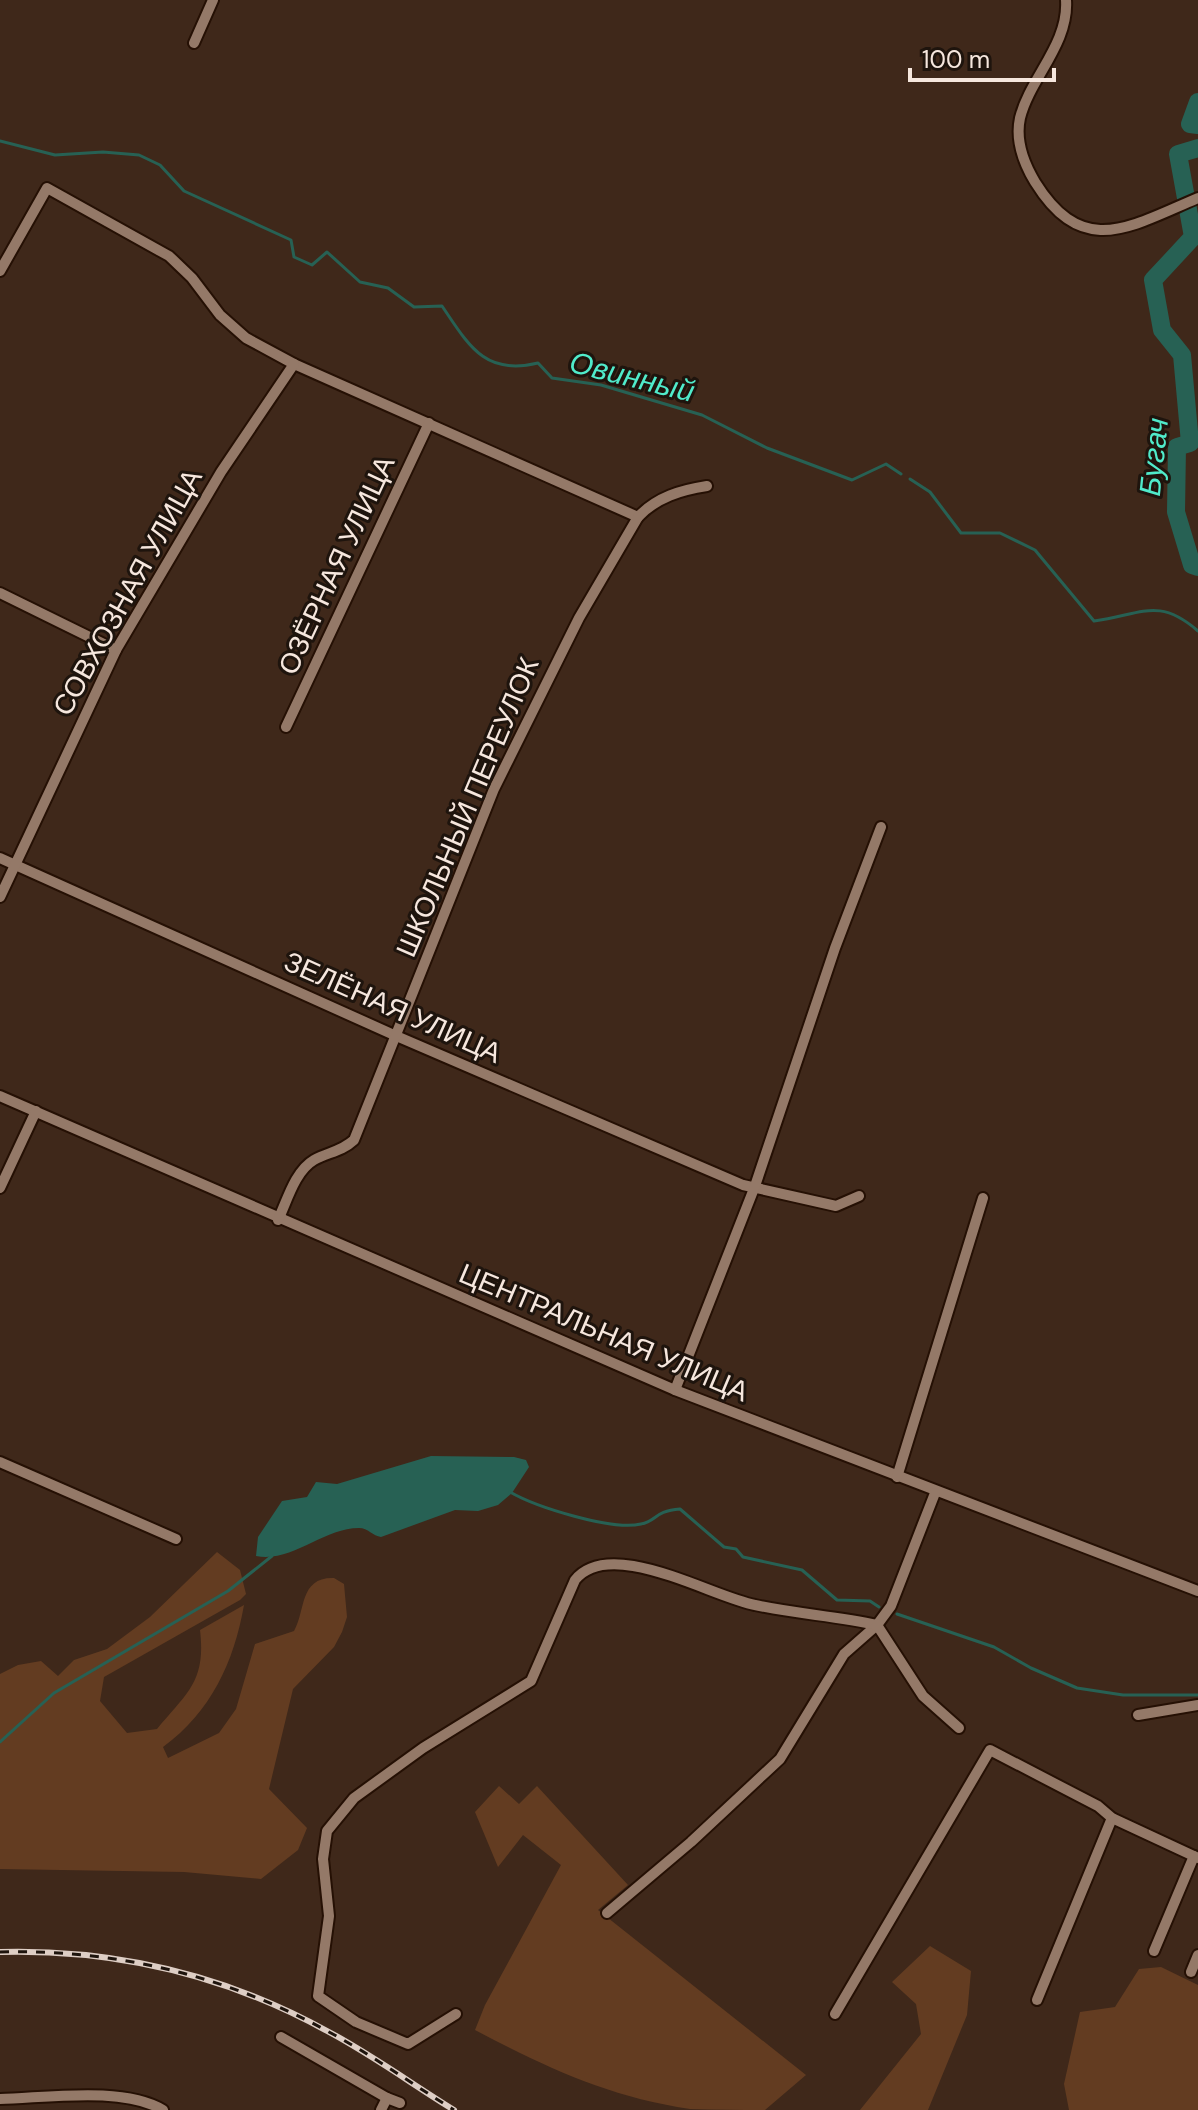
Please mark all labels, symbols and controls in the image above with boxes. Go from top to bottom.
scale bar [910,32,1054,82]
text: 100 m [922,44,990,75]
water label: Овинный [566,342,699,411]
water label: Бугач [1130,416,1177,498]
street label: ОЗЁРНАЯ УЛИЦА [270,450,404,681]
street label: СОВХОЗНАЯ УЛИЦА [44,462,211,722]
street label: ШКОЛЬНЫЙ ПЕРЕУЛОК [388,651,548,963]
street label: ЗЕЛЁНАЯ УЛИЦА [278,943,507,1072]
street label: ЦЕНТРАЛЬНАЯ УЛИЦА [453,1255,754,1410]

